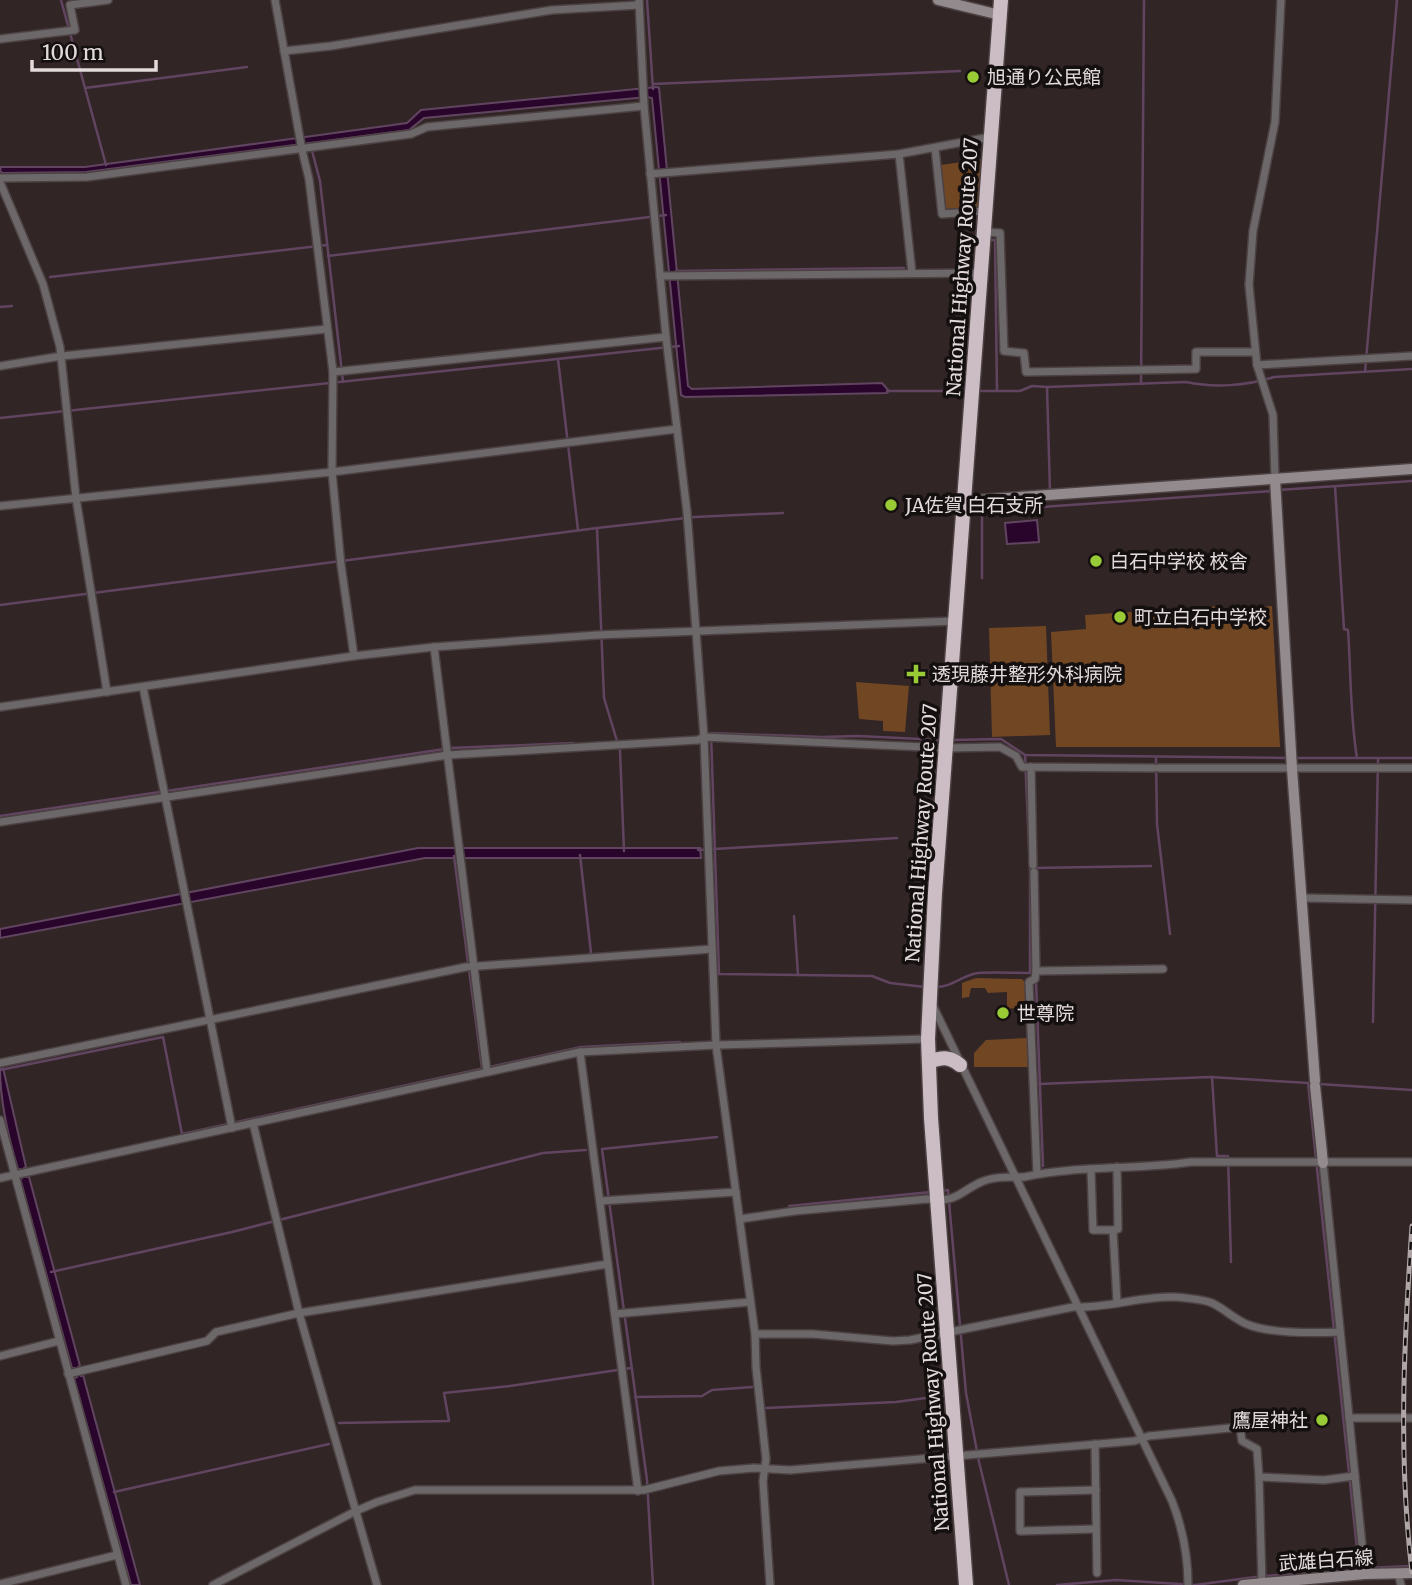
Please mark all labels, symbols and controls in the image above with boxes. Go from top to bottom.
scale bar [32,28,156,72]
text: 100 m [42,39,104,66]
place label: 旭通り公民館 [987,65,1101,89]
marker: 旭通り公民館 [965,69,981,85]
street label: National Highway Route 207 [941,137,983,397]
place label: JA佐賀 白石支所 [904,493,1043,517]
marker: JA佐賀 白石支所 [883,497,899,513]
place label: 白石中学校 校舎 [1110,549,1248,573]
marker: 白石中学校 校舎 [1088,553,1104,569]
place label: 町立白石中学校 [1134,605,1267,629]
marker: 町立白石中学校 [1112,609,1128,625]
place label: 透現藤井整形外科病院 [932,662,1122,686]
marker: 透現藤井整形外科病院 [906,664,926,684]
street label: National Highway Route 207 [900,703,942,963]
place label: 世尊院 [1017,1001,1074,1025]
marker: 世尊院 [995,1005,1011,1021]
street label: National Highway Route 207 [912,1272,954,1532]
place label: 鷹屋神社 [1232,1408,1308,1432]
marker: 鷹屋神社 [1314,1412,1330,1428]
street label: 武雄白石線 [1278,1545,1374,1575]

